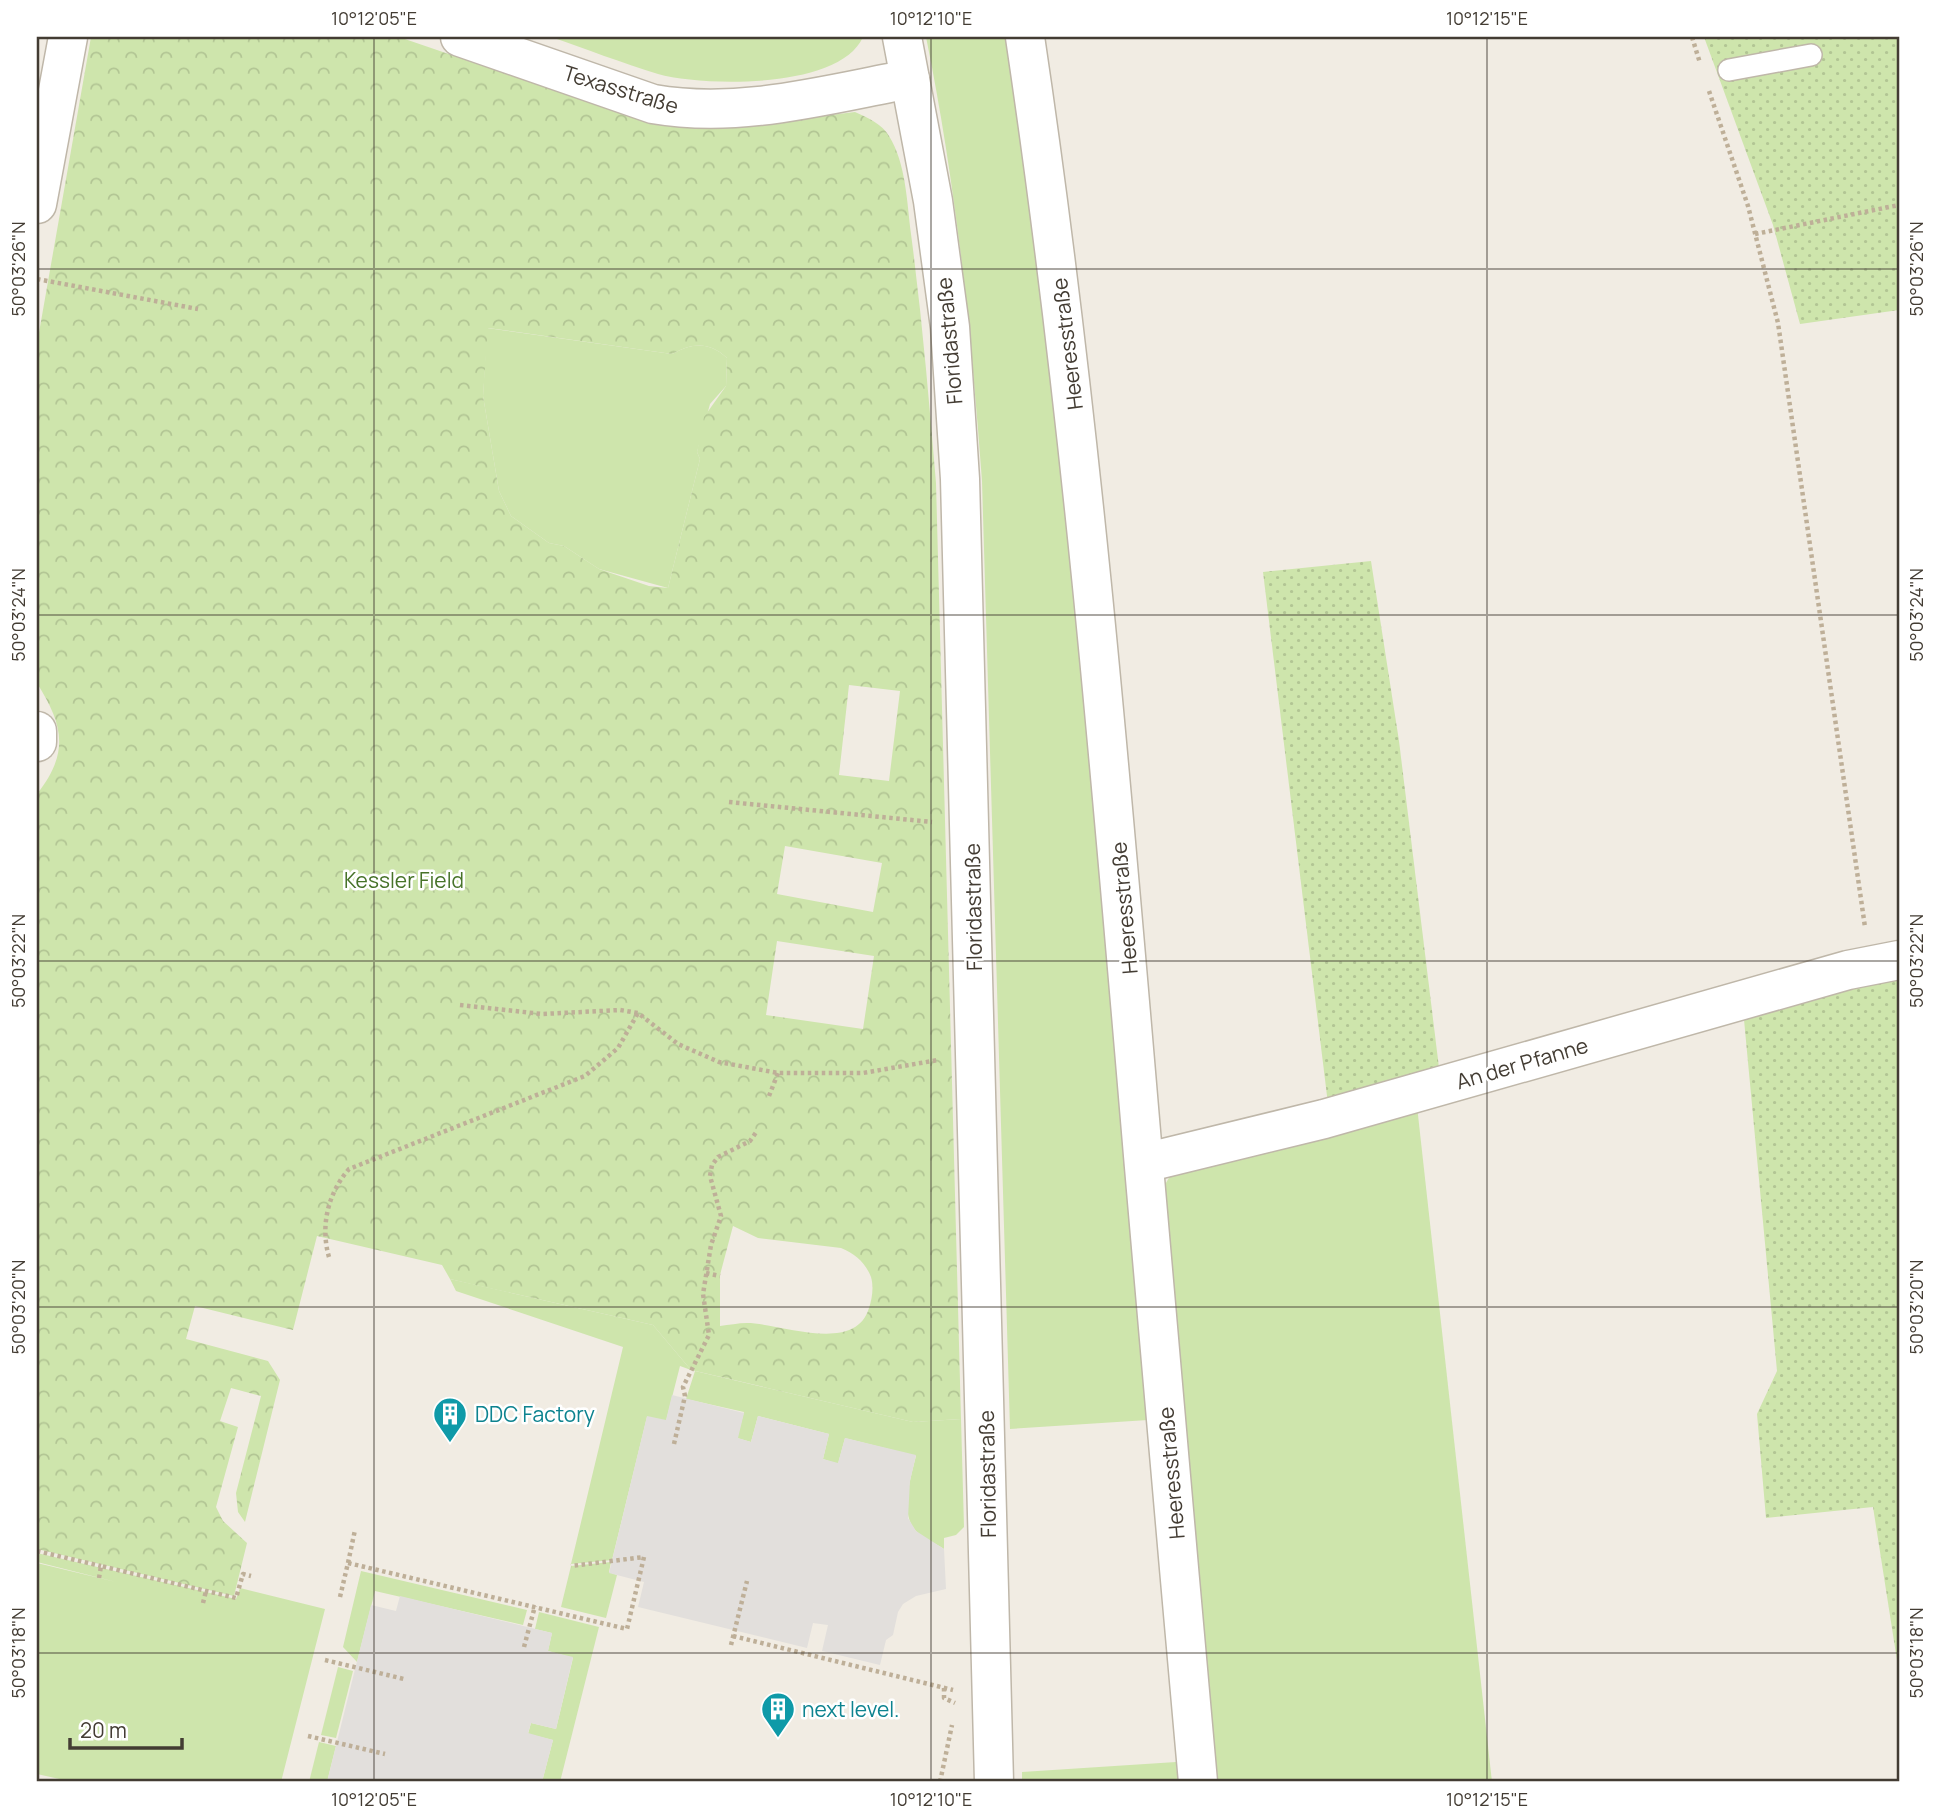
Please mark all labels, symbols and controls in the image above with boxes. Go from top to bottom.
text: 10°12'05"E [331,6,417,30]
text: 10°12'10"E [890,6,972,30]
text: 10°12'15"E [1446,6,1528,30]
street label: Texasstraße [560,58,682,120]
text: 50°03'26"N [6,221,30,317]
text: 50°03'26"N [1904,221,1928,317]
street label: Floridastraße [929,276,969,406]
street label: Heeresstraße [1045,276,1089,412]
text: 50°03'24"N [6,568,30,662]
text: 50°03'24"N [1904,568,1928,662]
street label: Heeresstraße [1104,841,1144,975]
street label: Floridastraße [958,843,988,971]
park label: Kessler Field [344,866,464,894]
text: 50°03'22"N [6,914,30,1008]
text: 50°03'22"N [1904,914,1928,1008]
street label: An der Pfanne [1453,1031,1591,1095]
text: 50°03'20"N [6,1260,30,1354]
text: 50°03'20"N [1904,1260,1928,1354]
building icon: DDC Factory [431,1395,469,1444]
place label: DDC Factory [475,1400,595,1428]
street label: Heeresstraße [1151,1406,1191,1540]
street label: Floridastraße [972,1410,1002,1538]
text: 50°03'18"N [6,1607,30,1699]
text: 50°03'18"N [1904,1607,1928,1699]
building icon: next level. [759,1690,797,1739]
place label: next level. [802,1695,899,1723]
scale bar [70,1707,182,1751]
text: 20 m [80,1716,127,1744]
text: 10°12'05"E [331,1787,417,1811]
text: 10°12'10"E [890,1787,972,1811]
text: 10°12'15"E [1446,1787,1528,1811]

